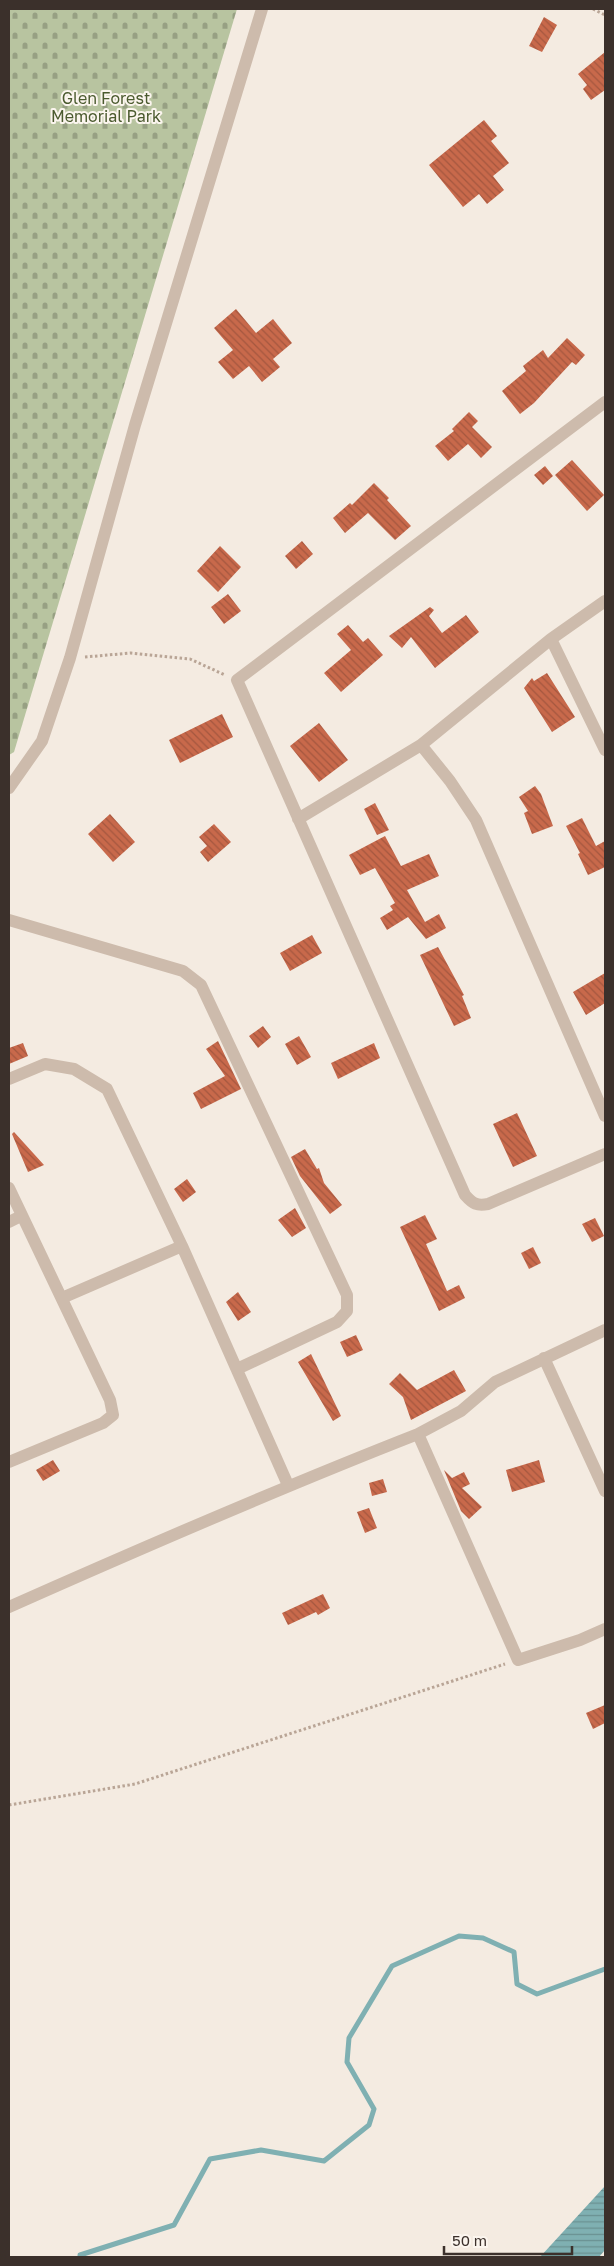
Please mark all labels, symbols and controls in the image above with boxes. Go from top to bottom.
park label: Glen Forest Memorial Park [51,88,161,126]
scale bar [444,2224,572,2256]
text: 50 m [452,2231,487,2249]

